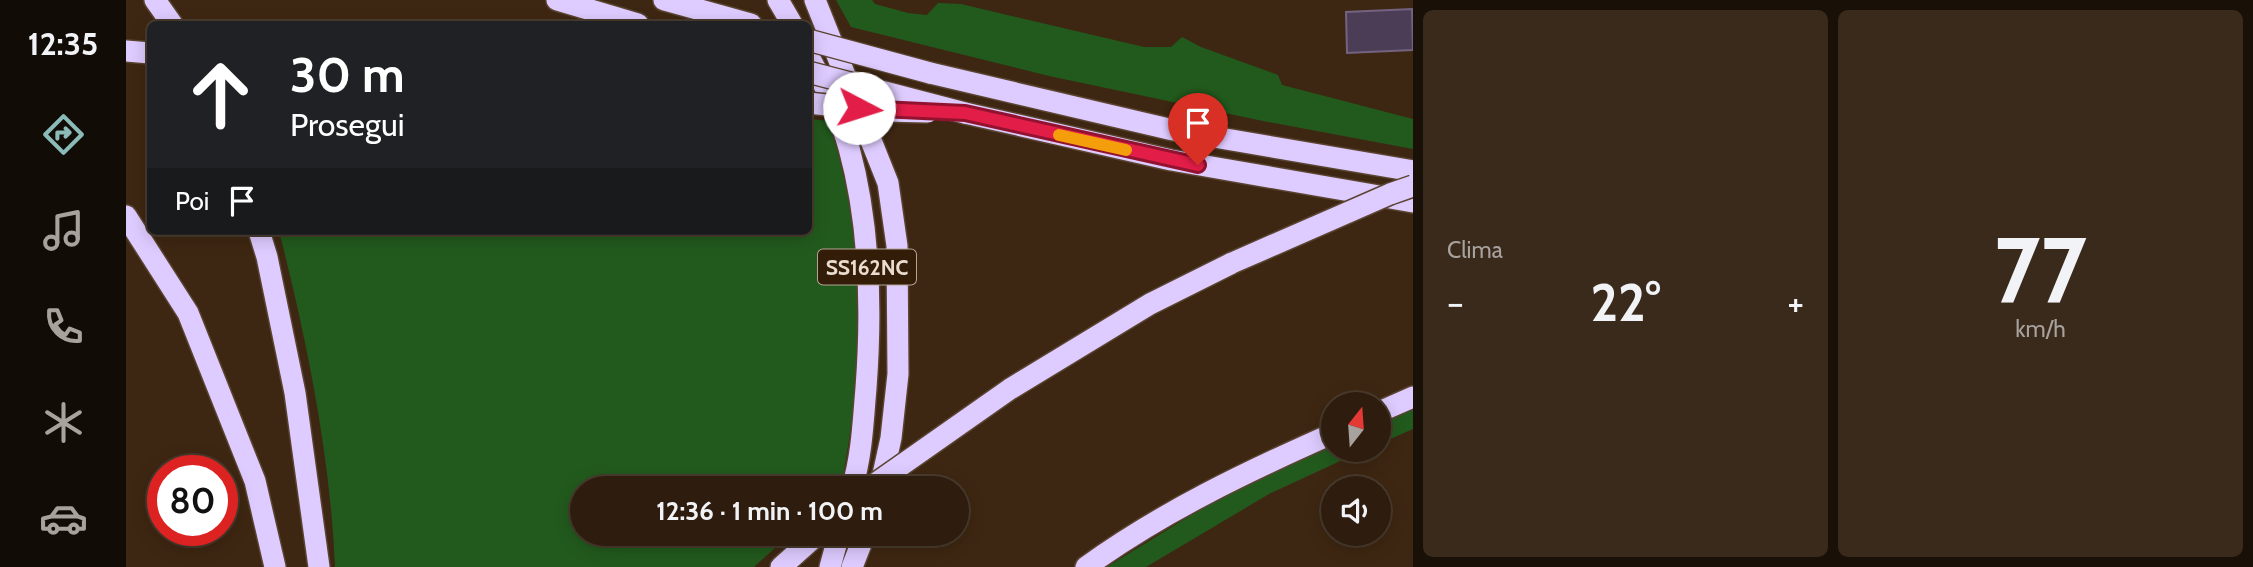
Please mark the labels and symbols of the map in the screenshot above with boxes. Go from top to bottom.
position arrow [822,71,896,145]
pin [1168,93,1228,165]
road number: SS162NC [818,250,916,284]
north arrow [1321,392,1391,462]
speed limit sign: 80 [147,455,238,546]

